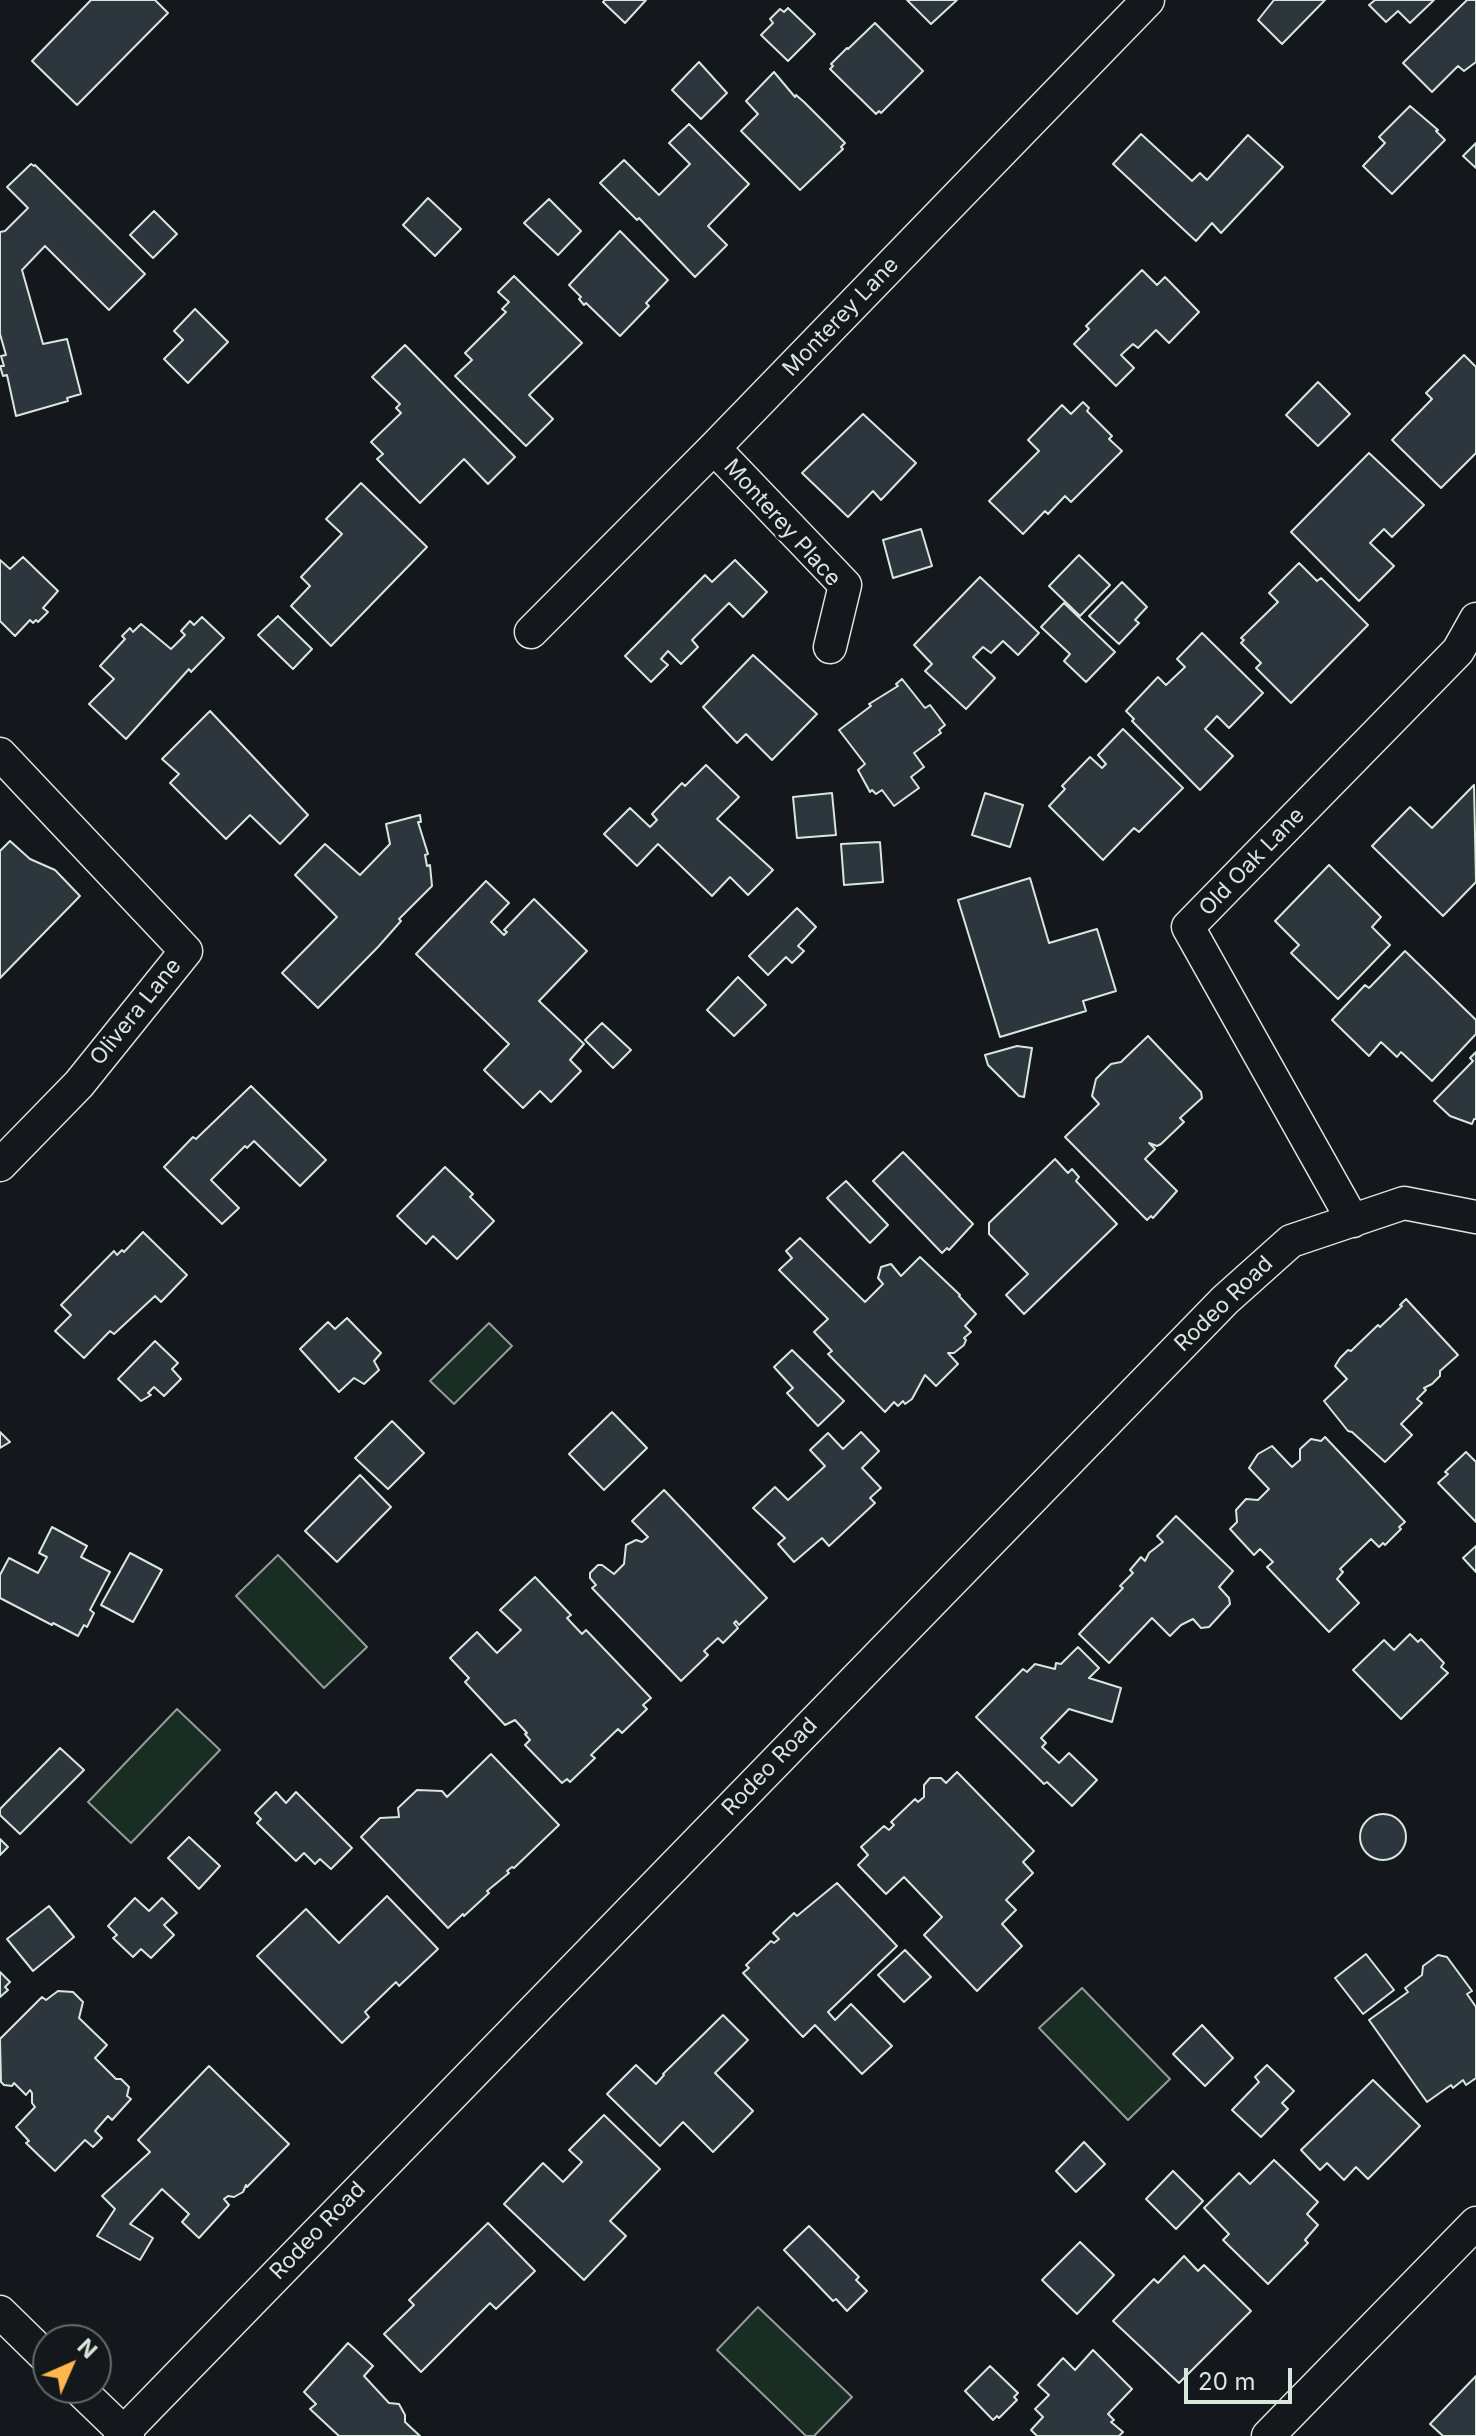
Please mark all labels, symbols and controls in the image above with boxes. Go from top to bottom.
street label: Monterey Lane [778,252,904,382]
street label: Monterey Place [718,454,846,592]
street label: Old Oak Lane [1194,803,1310,921]
street label: Olivera Lane [85,953,187,1071]
street label: Rodeo Road [1170,1251,1278,1357]
street label: Rodeo Road [717,1713,823,1821]
street label: Rodeo Road [265,2177,371,2285]
north arrow [32,2324,112,2404]
text: N [72,2333,103,2364]
scale bar [1188,2352,1296,2402]
text: 20 m [1198,2367,1256,2396]

